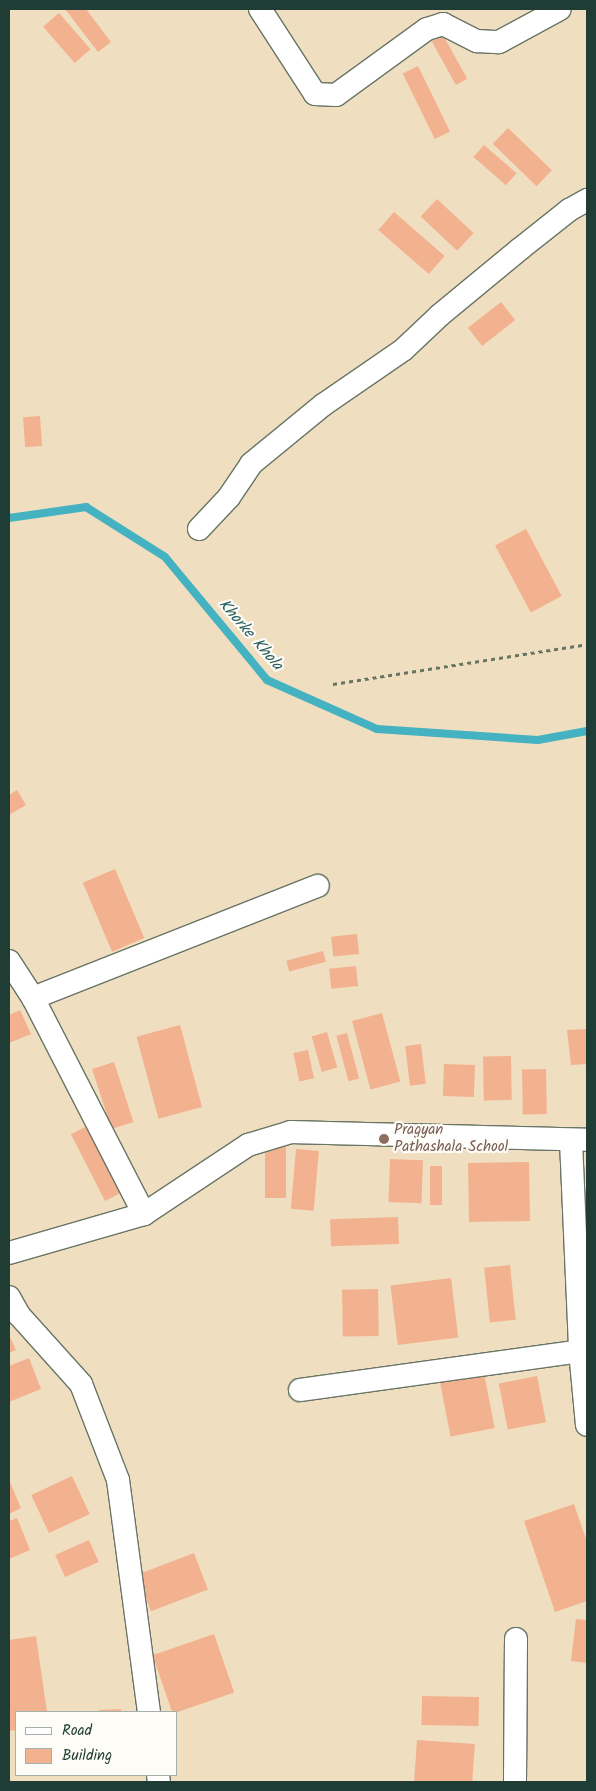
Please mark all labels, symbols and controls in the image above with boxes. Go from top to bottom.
water label: Khorke Khola [214,595,286,675]
place label: Pragyan Pathashala School [394,1121,508,1156]
marker: Pragyan Pathashala School [378,1133,390,1145]
legend [15,1711,178,1776]
text: Road [62,1719,92,1743]
text: Building [62,1744,112,1768]

